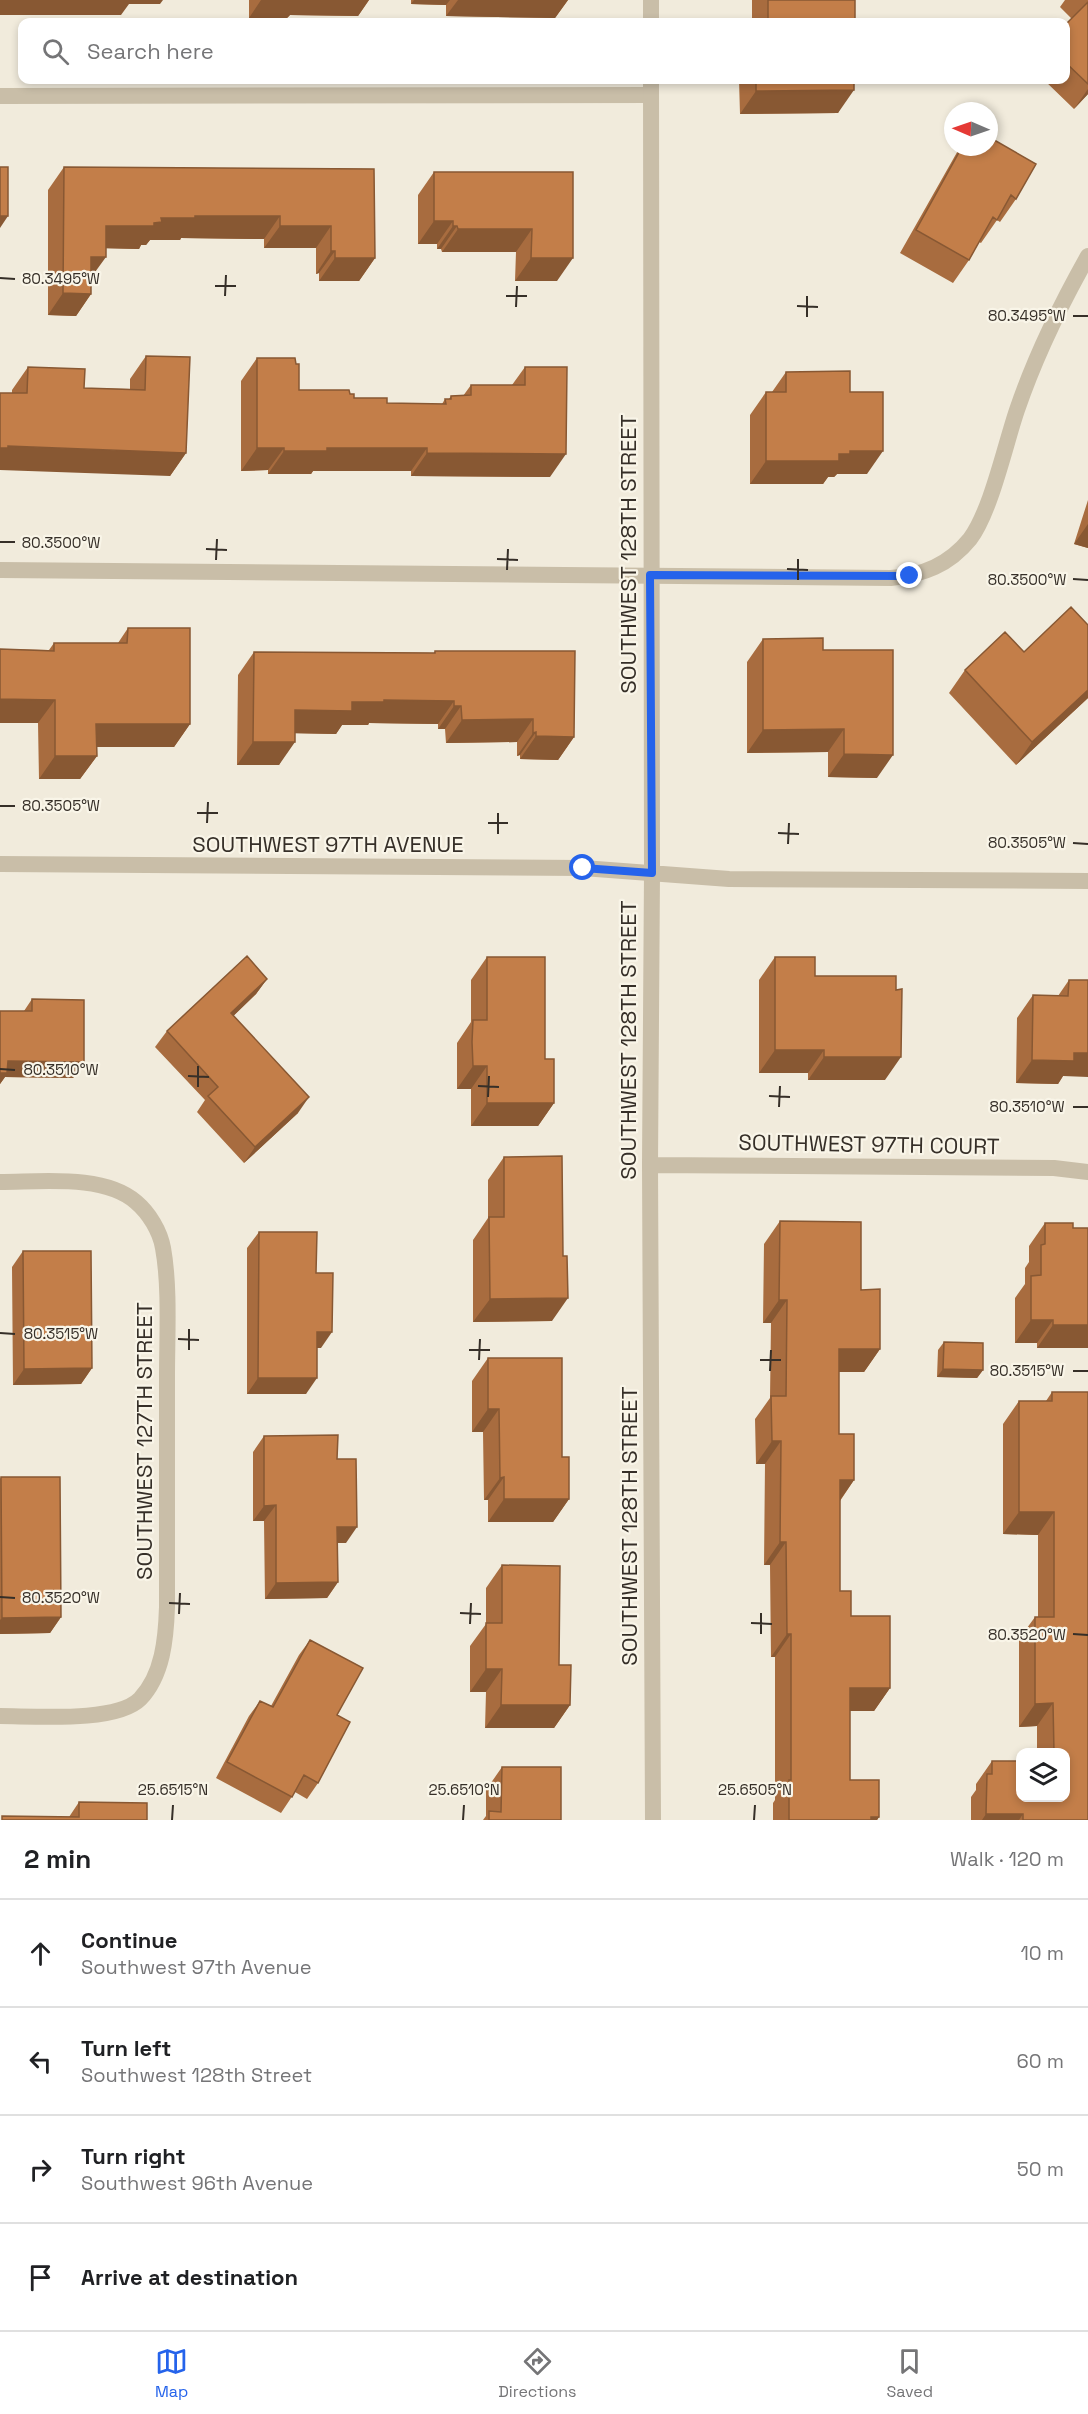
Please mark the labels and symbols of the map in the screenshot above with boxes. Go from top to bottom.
north arrow [944,102,998,156]
text: 80.3495°W [22,269,100,288]
text: 80.3495°W [988,306,1066,325]
street label: SOUTHWEST 128TH STREET [614,414,642,694]
text: 80.3500°W [22,533,100,552]
route end [896,562,922,588]
text: 80.3500°W [988,570,1066,589]
text: 80.3505°W [22,796,100,815]
street label: SOUTHWEST 97TH AVENUE [192,830,464,858]
text: 80.3505°W [988,833,1066,852]
route start [569,854,595,880]
street label: SOUTHWEST 128TH STREET [614,900,642,1180]
text: 80.3510°W [23,1060,99,1079]
text: 80.3510°W [989,1097,1065,1116]
street label: SOUTHWEST 97TH COURT [738,1128,1000,1160]
street label: SOUTHWEST 127TH STREET [130,1302,158,1580]
text: 80.3515°W [24,1324,98,1343]
text: 80.3515°W [990,1361,1064,1380]
street label: SOUTHWEST 128TH STREET [615,1386,643,1666]
text: 80.3520°W [22,1588,100,1607]
text: 80.3520°W [988,1625,1066,1644]
text: 25.6515°N [138,1780,208,1799]
text: 25.6510°N [428,1780,500,1799]
text: 25.6505°N [718,1780,792,1799]

